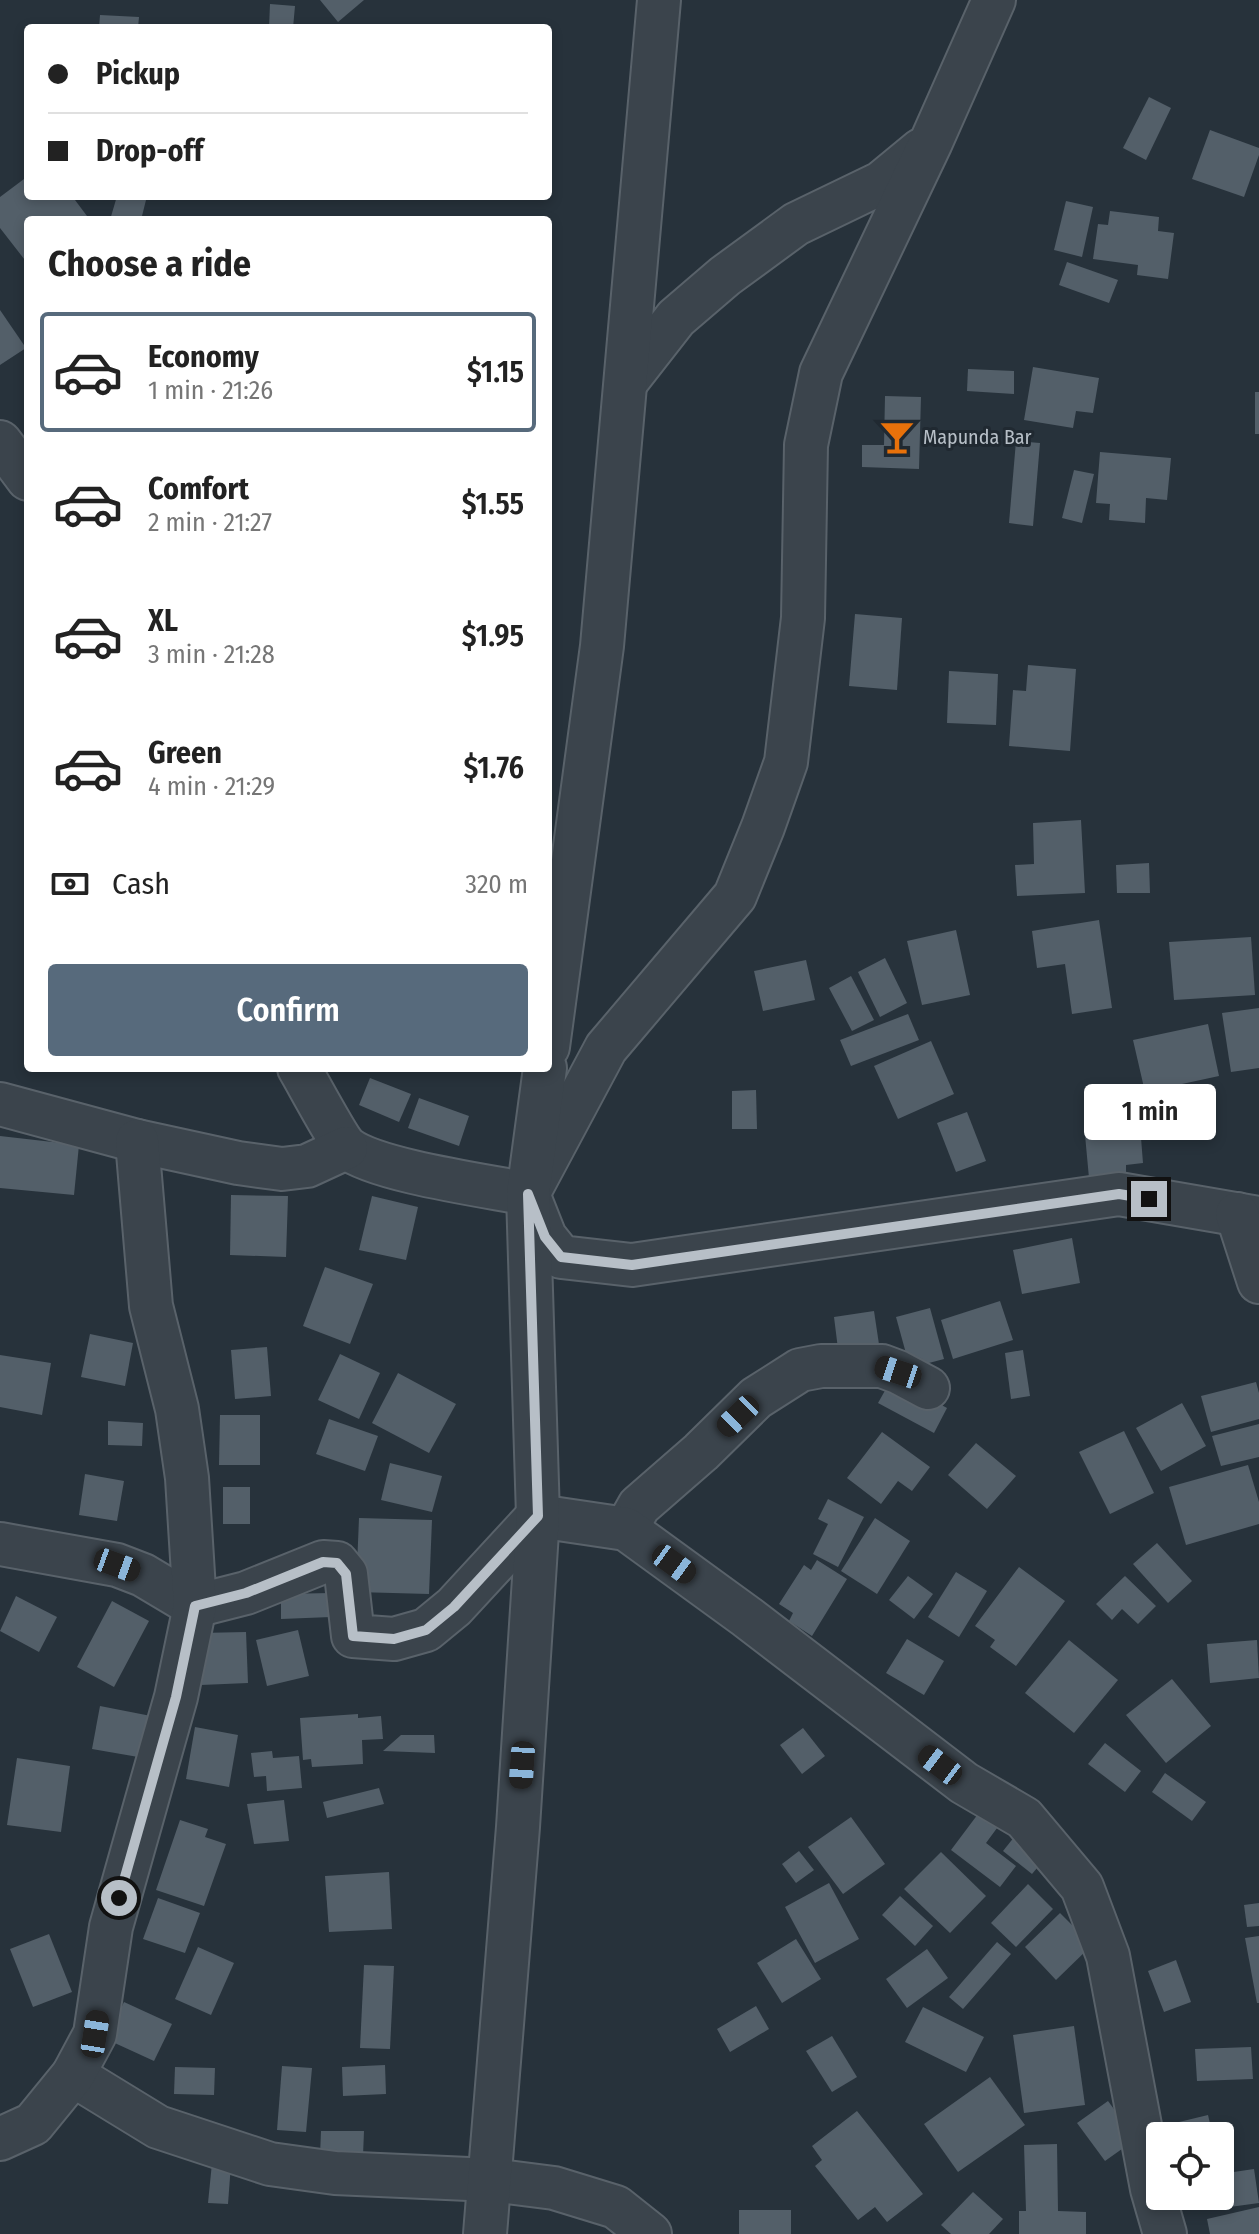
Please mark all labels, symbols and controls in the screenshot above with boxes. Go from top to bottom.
text: Pickup [96,56,180,92]
text: Drop-off [96,133,203,169]
text: Choose a ride [48,242,251,286]
icon: car [52,336,124,408]
text: Economy [148,339,259,375]
text: $1.15 [467,354,524,390]
text: 1 min · 21:26 [148,375,273,406]
bar icon: Mapunda Bar [878,418,916,456]
place label: Mapunda Bar [923,425,1032,449]
icon: car [52,468,124,540]
text: Comfort [148,471,249,507]
text: $1.55 [462,486,524,522]
text: 2 min · 21:27 [148,507,272,538]
icon: car [52,600,124,672]
text: XL [148,603,178,639]
text: $1.95 [462,618,524,654]
text: 3 min · 21:28 [148,639,275,670]
icon: car [52,732,124,804]
text: Green [148,735,222,771]
text: $1.76 [463,750,524,786]
text: 4 min · 21:29 [148,771,275,802]
icon: cash [48,862,92,906]
text: Cash [112,866,170,902]
text: 320 m [465,869,528,900]
button: Confirm [48,964,528,1056]
callout: 1 min [1083,1083,1215,1139]
text: 1 min [1122,1096,1178,1127]
route end [1131,1181,1167,1217]
car [871,1353,925,1391]
car [712,1391,764,1441]
car [648,1540,700,1588]
car [90,1546,144,1584]
car [508,1740,536,1790]
car [914,1741,966,1789]
route start [101,1880,137,1916]
car [79,2008,111,2060]
map controls [1146,2122,1234,2210]
button: locate [1146,2122,1234,2210]

